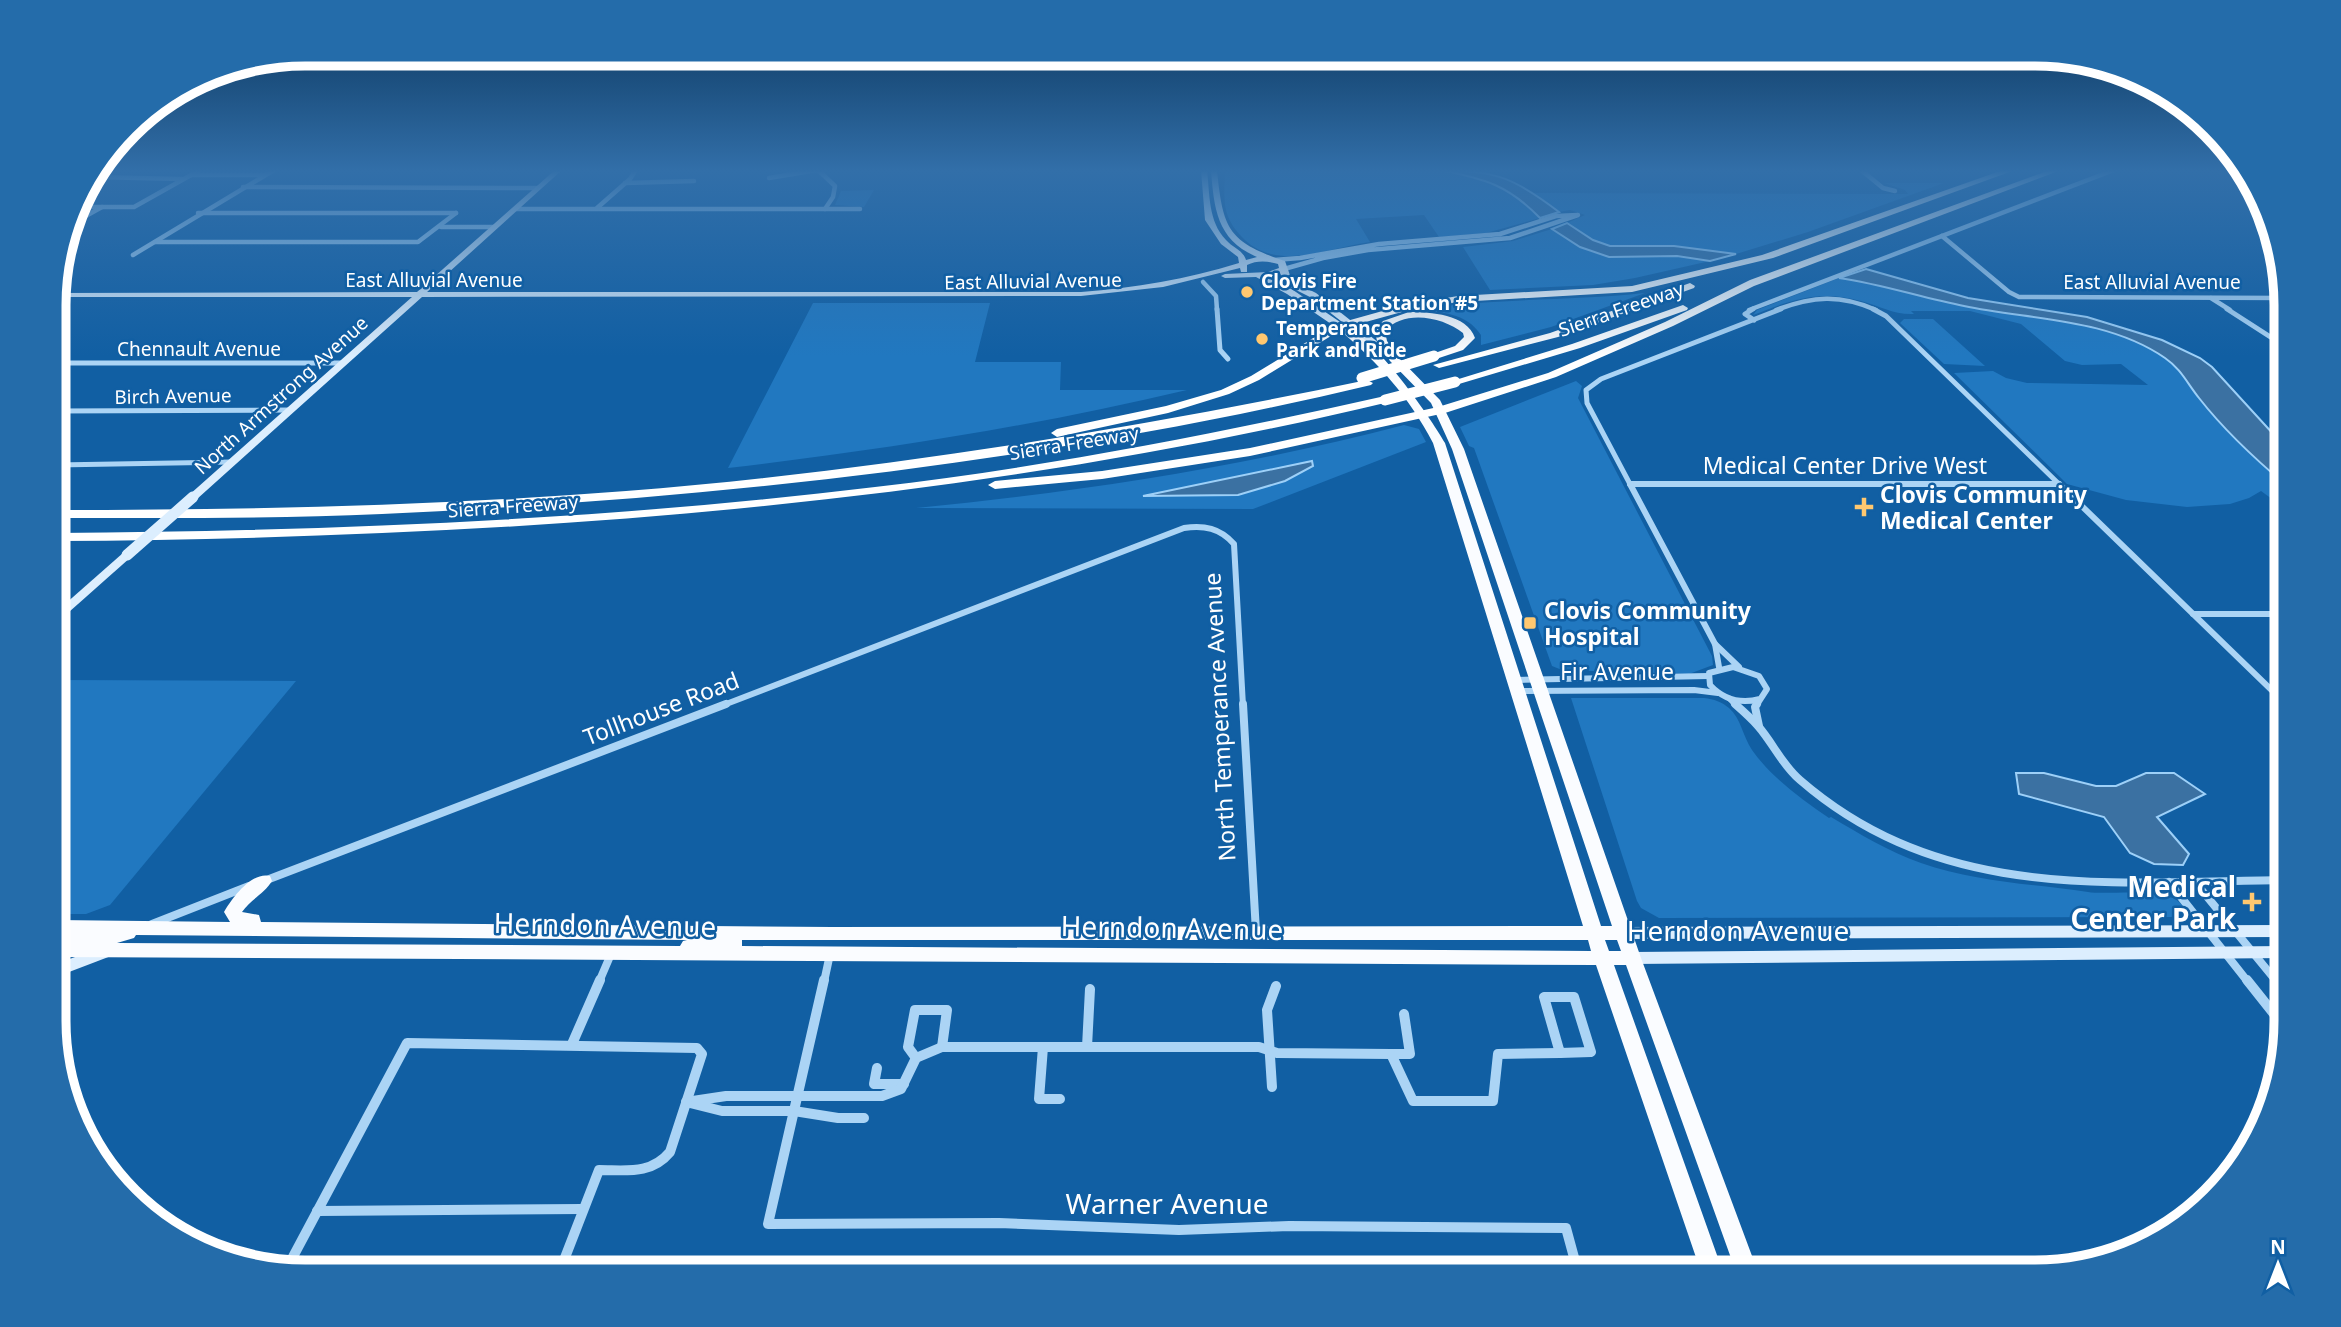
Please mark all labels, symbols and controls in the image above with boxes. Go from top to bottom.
street label: East Alluvial Avenue [944,266,1122,296]
street label: East Alluvial Avenue [345,267,523,293]
place label: Clovis Fire Department Station #5 [1261,268,1478,316]
street label: East Alluvial Avenue [2063,269,2241,295]
street label: Sierra Freeway [1555,275,1687,343]
marker: Clovis Fire Department Station #5 [1239,284,1255,300]
street label: North Armstrong Avenue [189,310,373,480]
place label: Temperance Park and Ride [1276,315,1407,363]
marker: Temperance Park and Ride [1254,331,1270,347]
street label: Chennault Avenue [117,336,281,362]
street label: Birch Avenue [114,382,232,410]
street label: Sierra Freeway [1007,420,1141,466]
street label: Medical Center Drive West [1703,449,1987,481]
place label: Clovis Community Medical Center [1880,478,2088,536]
street label: Sierra Freeway [447,488,579,524]
marker: Clovis Community Medical Center [1854,497,1874,517]
street label: North Temperance Avenue [1195,572,1243,862]
place label: Clovis Community Hospital [1544,594,1752,652]
marker: Clovis Community Hospital [1522,615,1538,631]
street label: Fir Avenue [1560,655,1674,687]
street label: Tollhouse Road [578,664,744,752]
place label: Medical Center Park [2070,867,2237,937]
marker: Medical Center Park [2242,892,2262,912]
street label: Herndon Avenue [493,903,717,945]
street label: Herndon Avenue [1060,906,1284,948]
street label: Herndon Avenue [1627,911,1849,949]
street label: Warner Avenue [1065,1184,1269,1222]
north arrow [2243,1229,2313,1299]
text: N [2270,1234,2286,1260]

